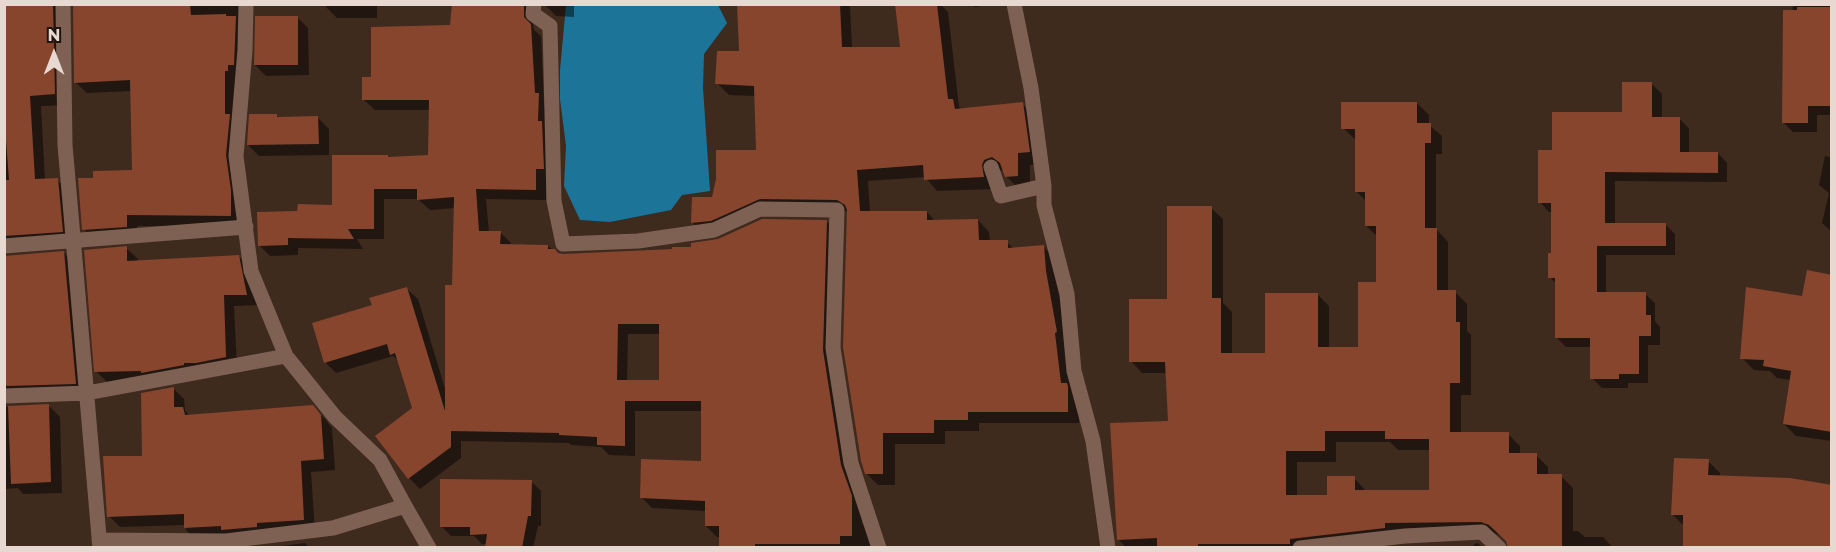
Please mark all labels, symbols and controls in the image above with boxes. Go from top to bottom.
north arrow [24,24,84,84]
text: N [48,26,60,45]

